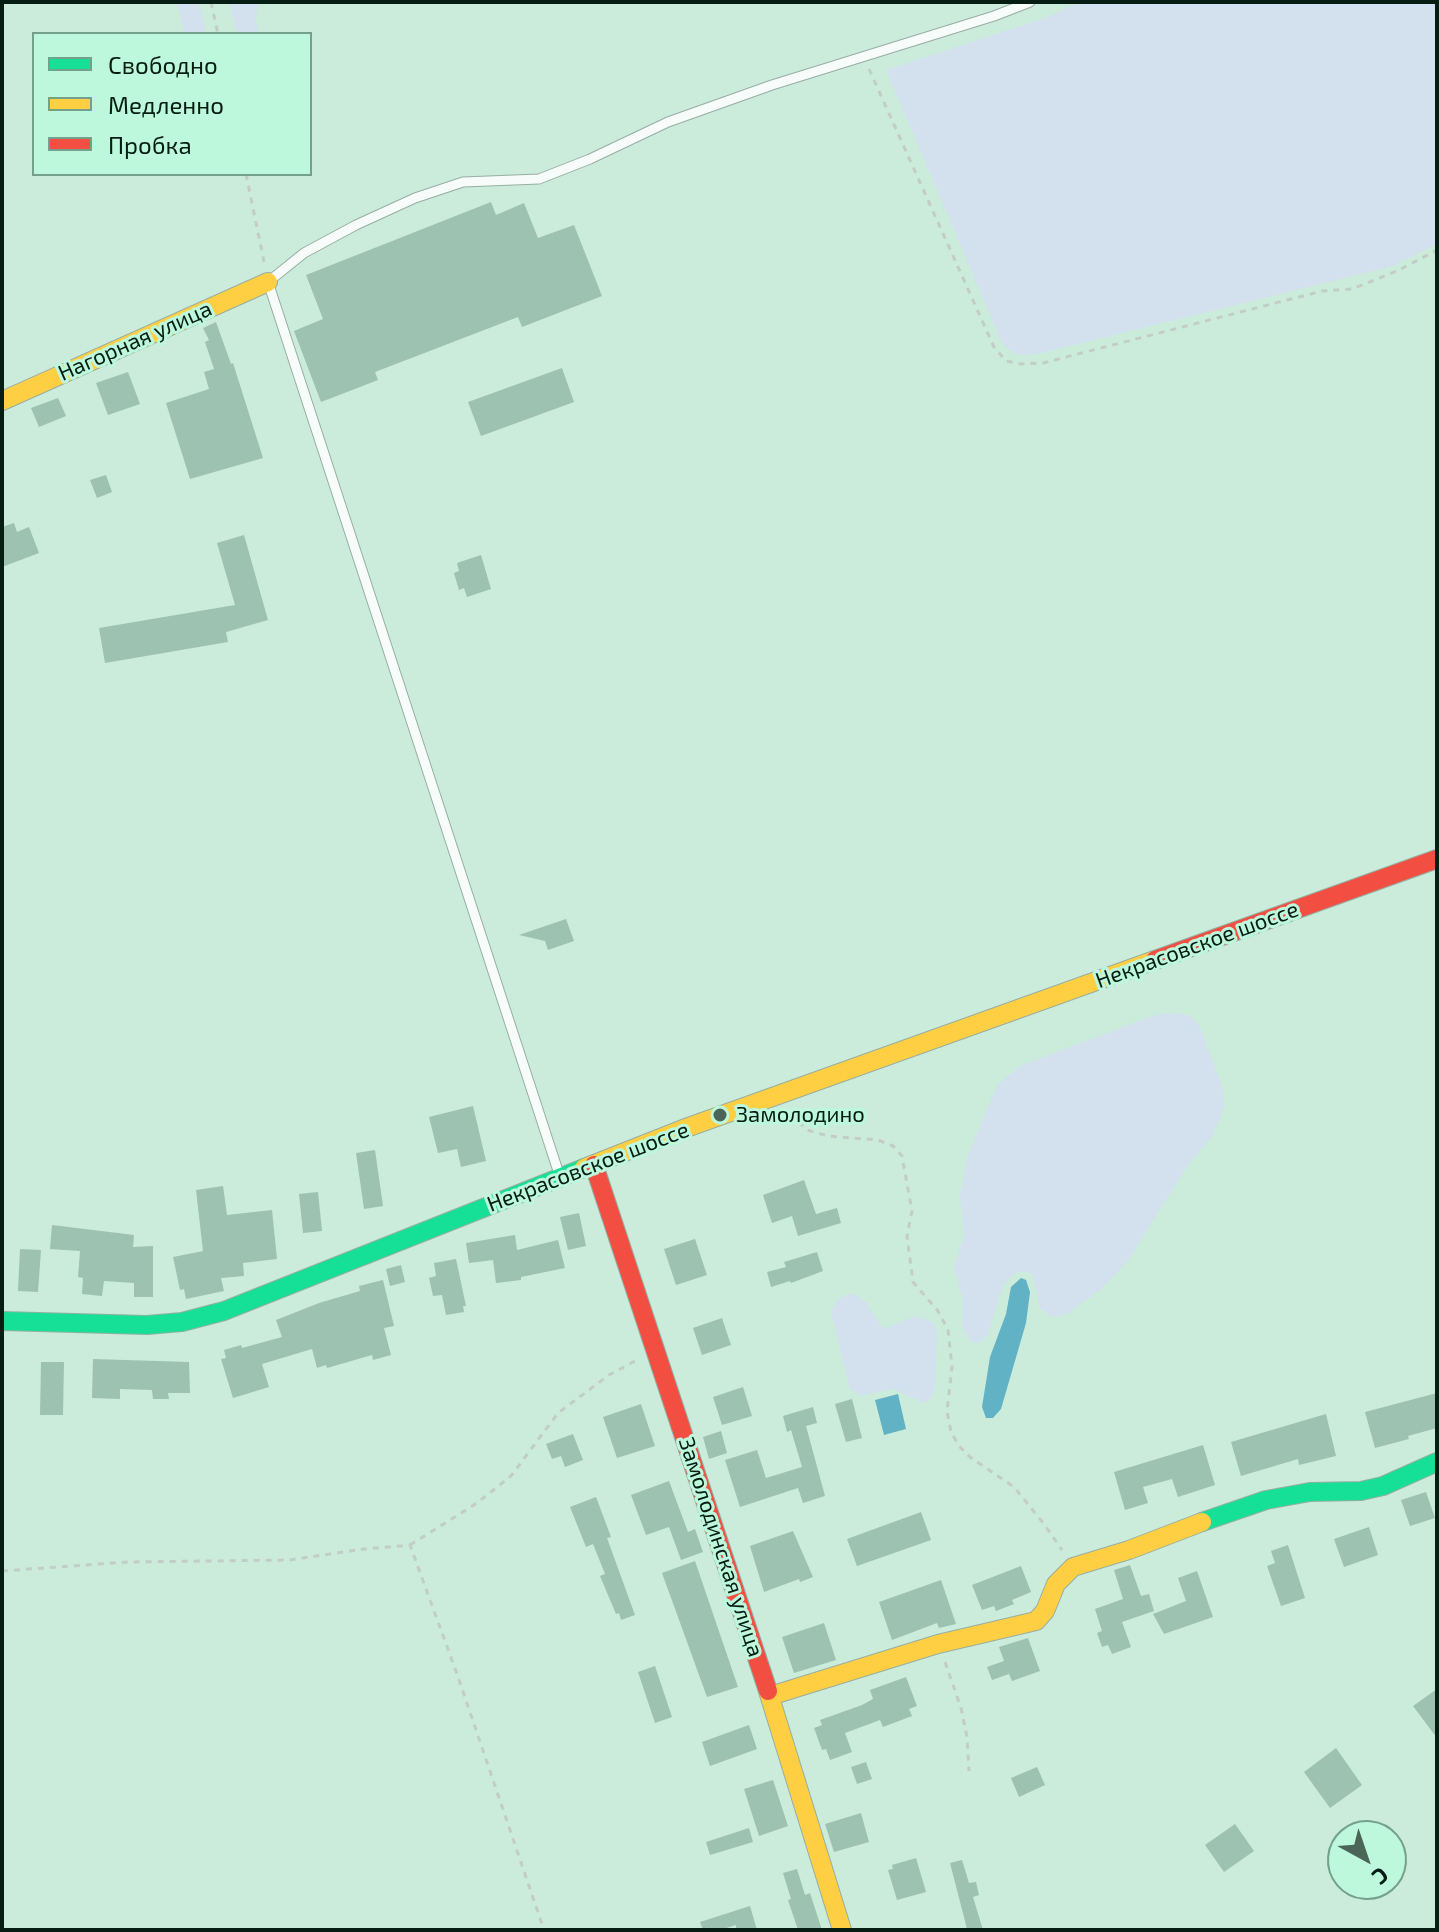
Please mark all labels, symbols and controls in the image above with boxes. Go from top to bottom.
legend [32,32,312,176]
text: Свободно [108,50,218,79]
text: Медленно [108,90,224,119]
text: Пробка [108,130,192,159]
street label: Нагорная улица [54,295,216,387]
street label: Некрасовское шоссе [1092,896,1302,994]
place label: Замолодино [736,1102,865,1128]
marker: Замолодино [711,1106,729,1124]
street label: Некрасовское шоссе [483,1116,693,1218]
street label: Замолодинская улица [673,1434,769,1660]
north arrow [1327,1820,1407,1900]
text: С [1368,1863,1394,1891]

